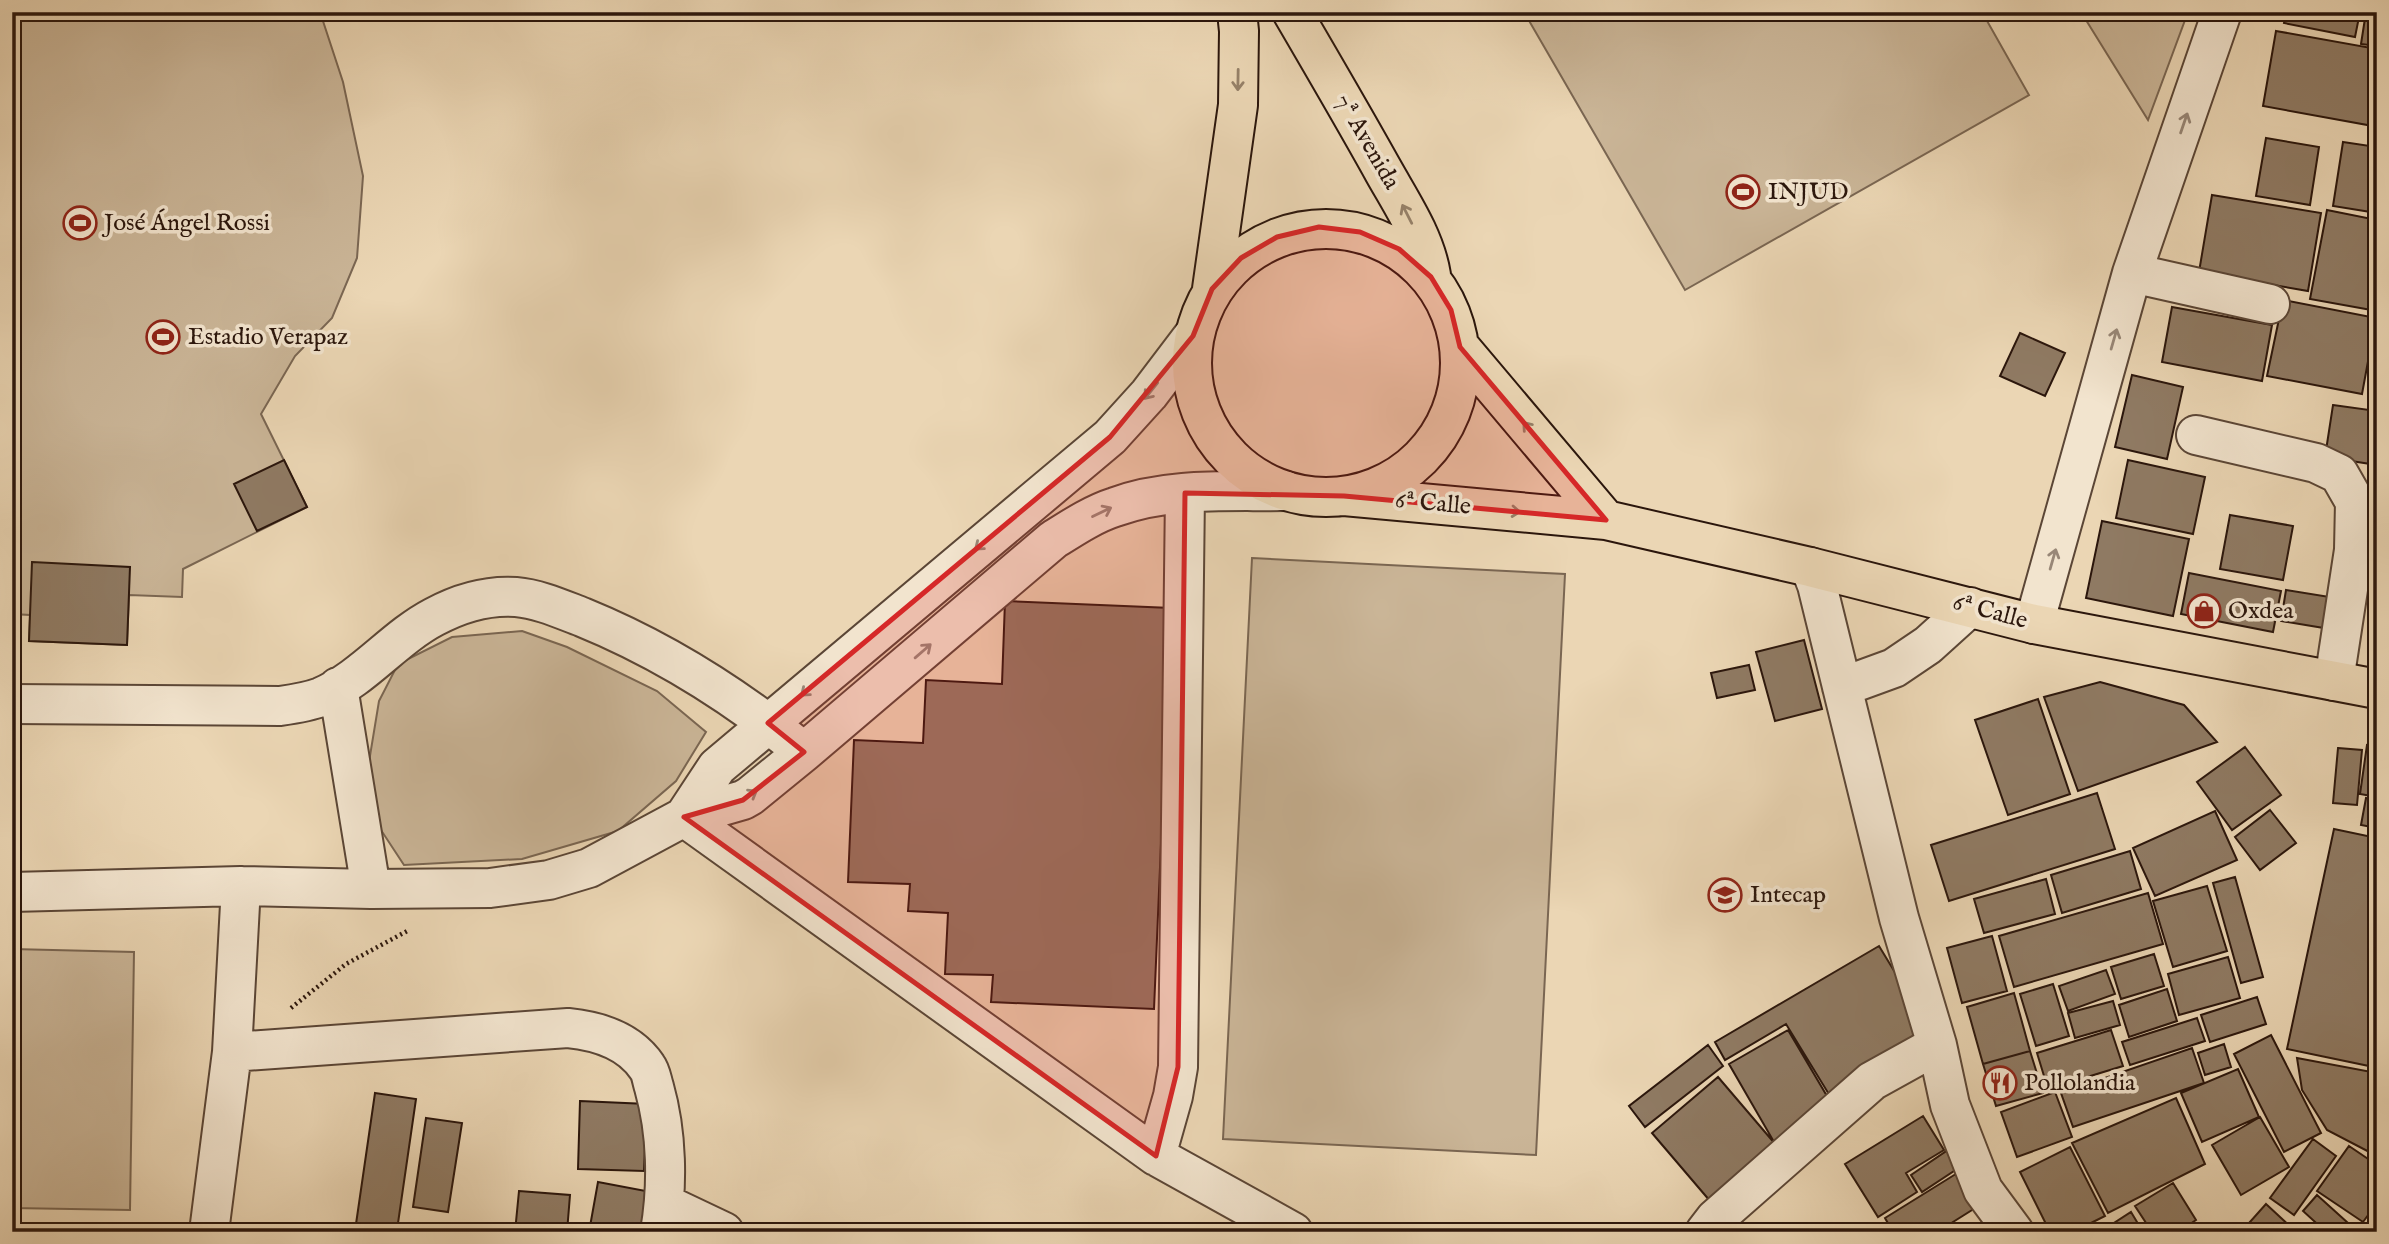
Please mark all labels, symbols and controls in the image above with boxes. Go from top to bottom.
one-way arrow [1231,69,1245,92]
street label: 7ª Avenida [1327,89,1407,196]
one-way arrow [2179,113,2191,135]
sports icon: INJUD [1724,173,1762,211]
place label: INJUD [1768,177,1848,208]
sports icon: José Ángel Rossi [61,204,99,242]
one-way arrow [1400,204,1413,225]
place label: José Ángel Rossi [101,208,270,239]
sports icon: Estadio Verapaz [144,318,182,356]
place label: Estadio Verapaz [188,322,348,353]
one-way arrow [2108,329,2121,351]
one-way arrow [1143,381,1159,399]
one-way arrow [1522,421,1538,439]
street label: 6ª Calle [1394,485,1472,523]
one-way arrow [1091,505,1112,519]
one-way arrow [1498,505,1521,518]
one-way arrow [974,535,992,551]
one-way arrow [2047,548,2060,570]
street label: 6ª Calle [1949,587,2031,637]
shop icon: Oxdea [2185,592,2223,630]
place label: Oxdea [2228,596,2294,627]
one-way arrow [913,643,931,659]
one-way arrow [800,681,818,697]
one-way arrow [737,788,757,802]
school or university icon: Intecap [1706,876,1744,914]
place label: Intecap [1750,880,1826,911]
restaurant icon: Pollolandia [1981,1064,2019,1102]
place label: Pollolandia [2024,1068,2136,1099]

